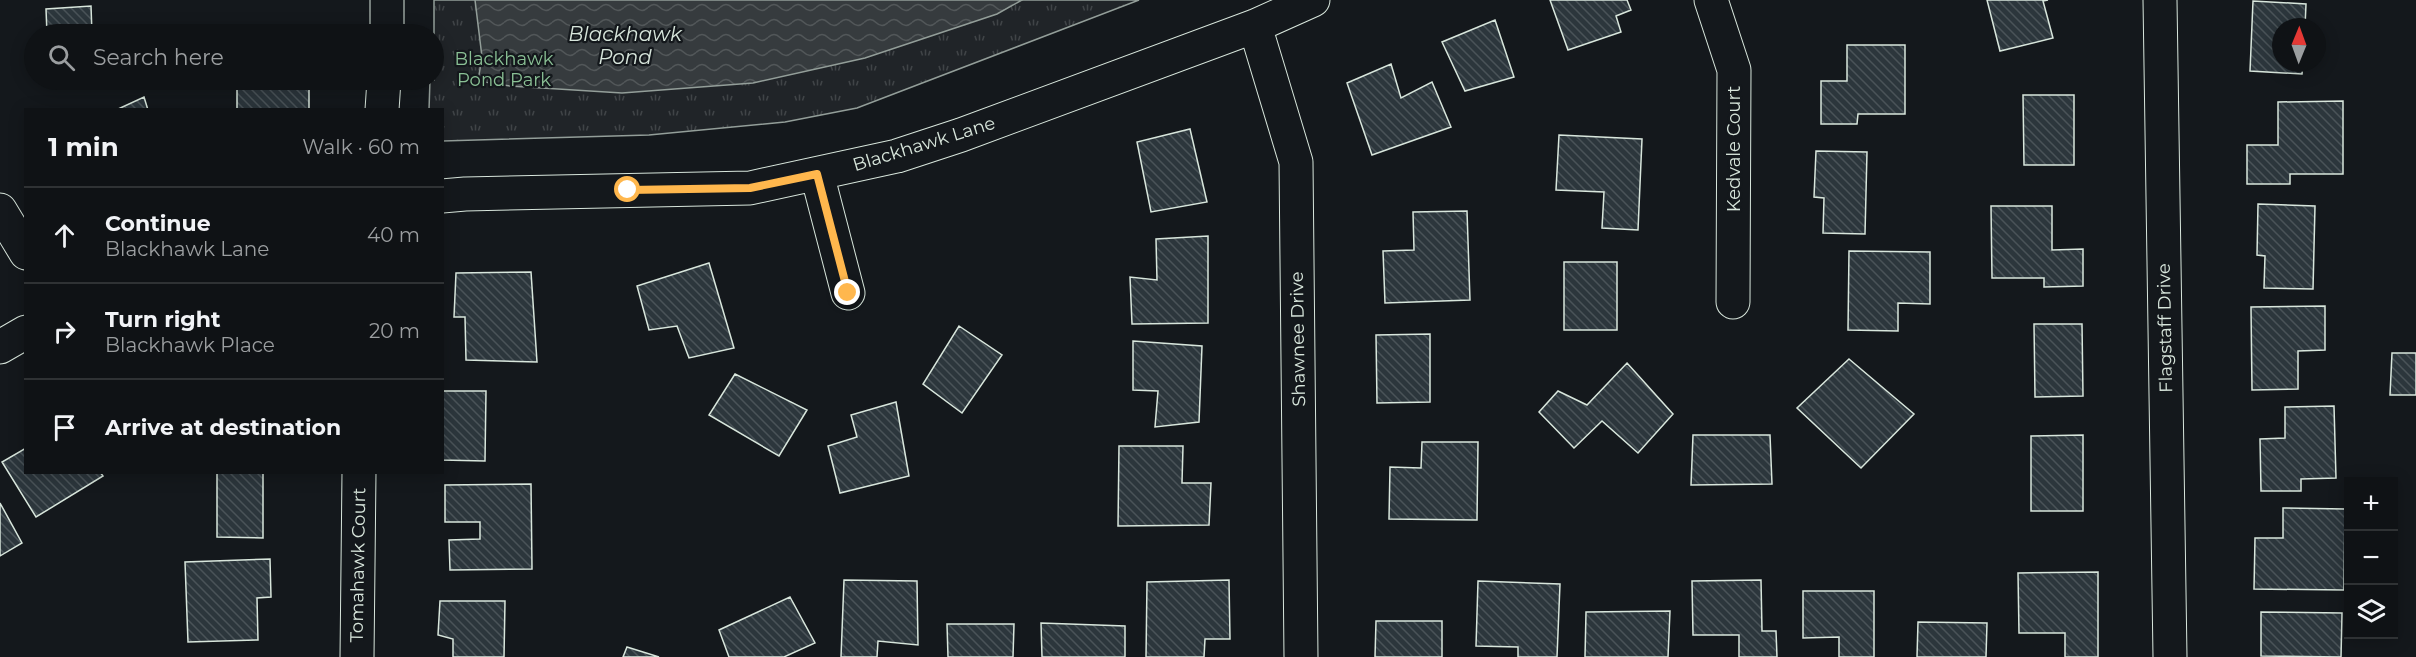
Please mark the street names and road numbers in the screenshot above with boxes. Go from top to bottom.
street label: Kedvale Court [1723,86,1745,212]
street label: Blackhawk Lane [850,112,998,176]
street label: Flagstaff Drive [2153,263,2177,393]
street label: Shawnee Drive [1286,271,1310,407]
street label: Tomahawk Court [346,487,370,643]

